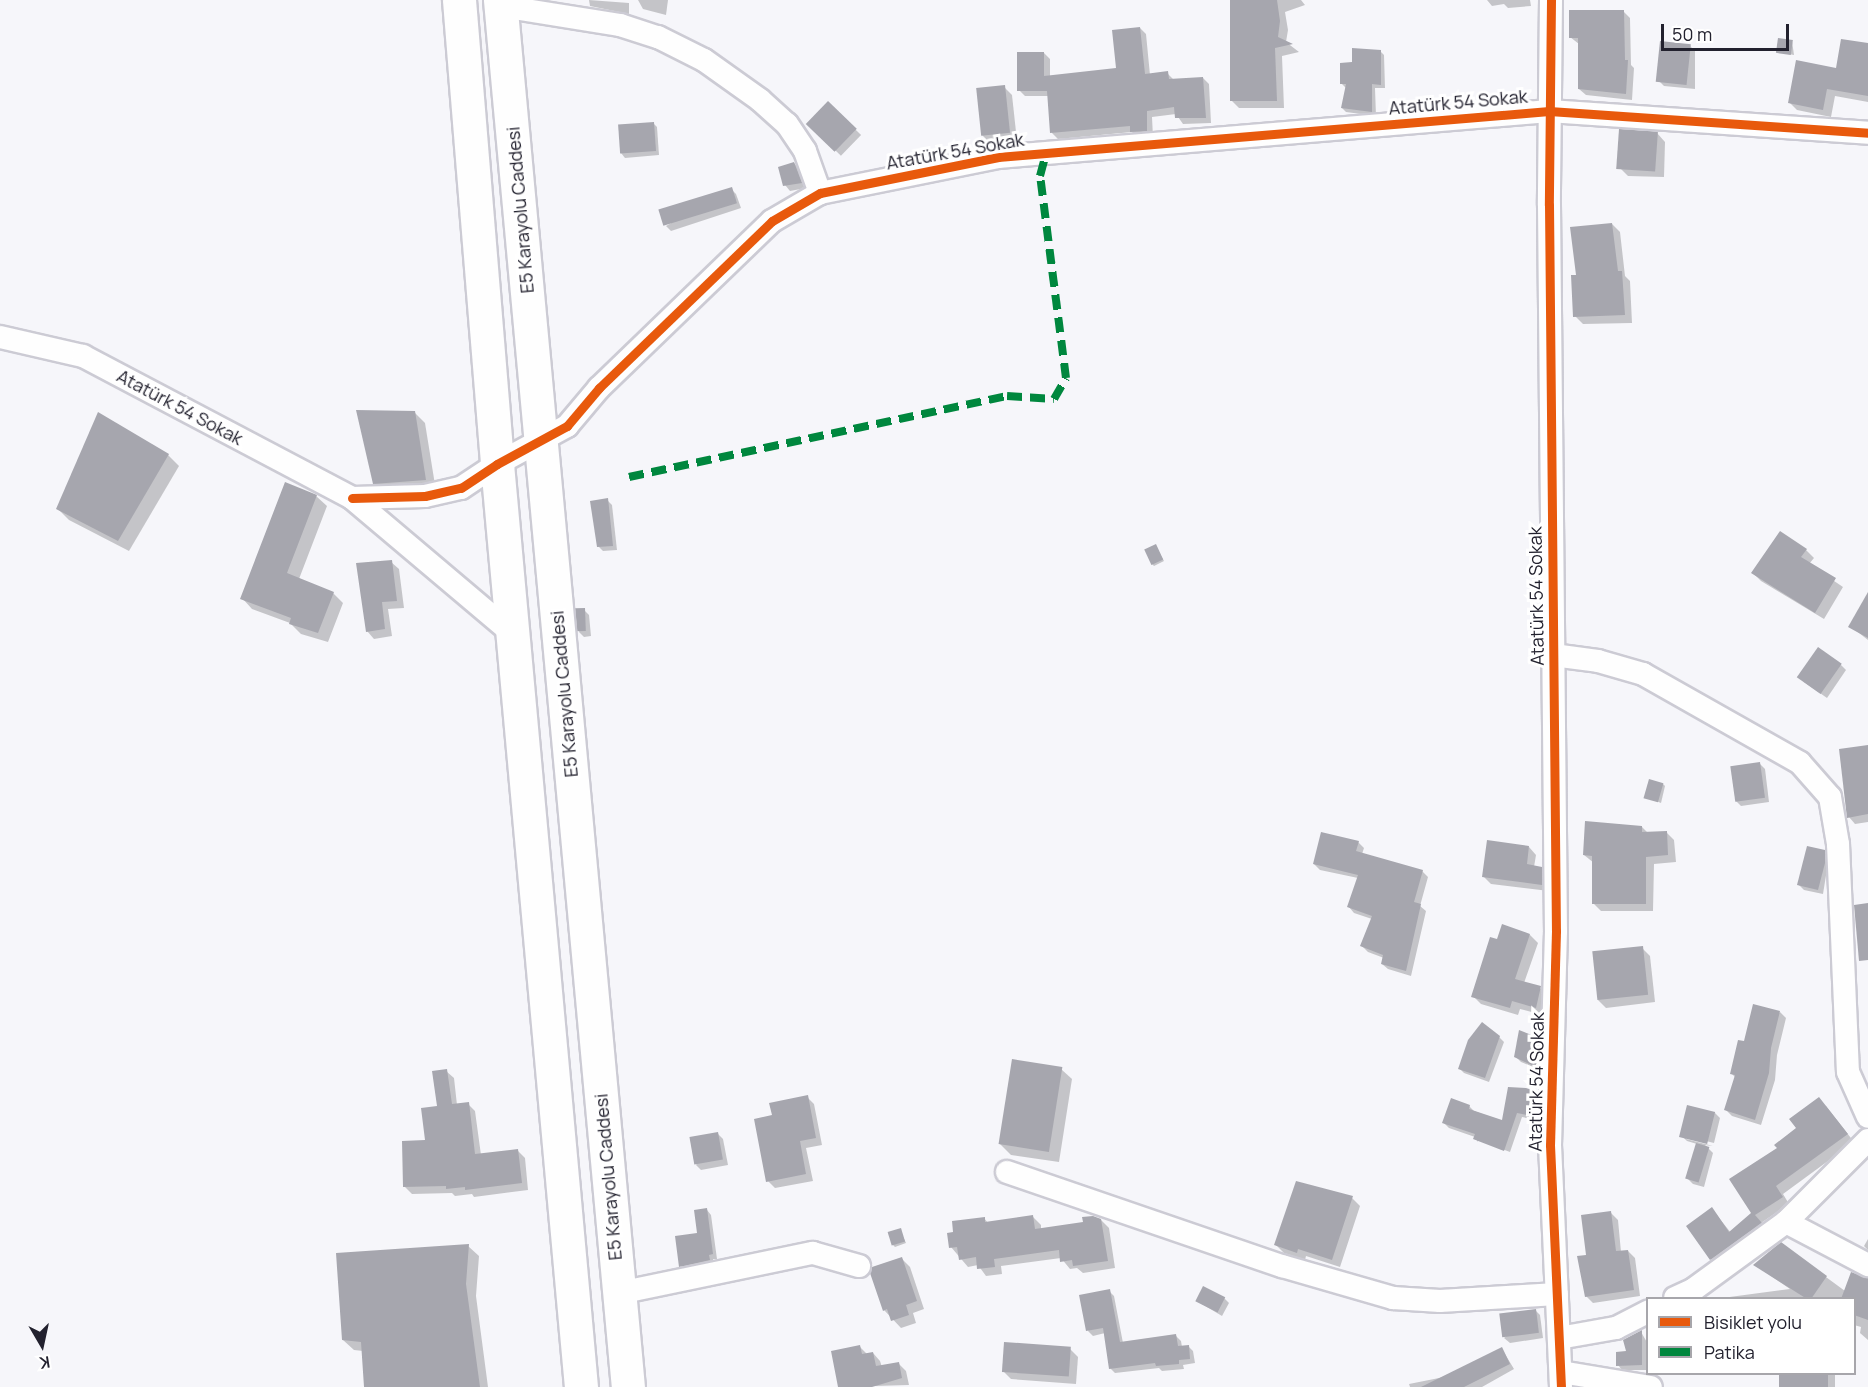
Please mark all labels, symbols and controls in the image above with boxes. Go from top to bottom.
scale bar [1664,12,1792,50]
text: 50 m [1672,22,1712,46]
street label: Atatürk 54 Sokak [1388,85,1528,119]
street label: E5 Karayolu Caddesi [502,126,538,294]
street label: Atatürk 54 Sokak [884,128,1026,174]
street label: Atatürk 54 Sokak [113,365,247,449]
street label: Atatürk 54 Sokak [1524,526,1548,666]
street label: E5 Karayolu Caddesi [546,610,582,778]
street label: Atatürk 54 Sokak [1524,1012,1548,1152]
street label: E5 Karayolu Caddesi [590,1093,626,1261]
legend [1646,1297,1856,1375]
text: Bisiklet yolu [1704,1310,1802,1334]
north arrow [12,1315,72,1375]
text: Patika [1704,1340,1755,1364]
text: K [38,1351,52,1374]

